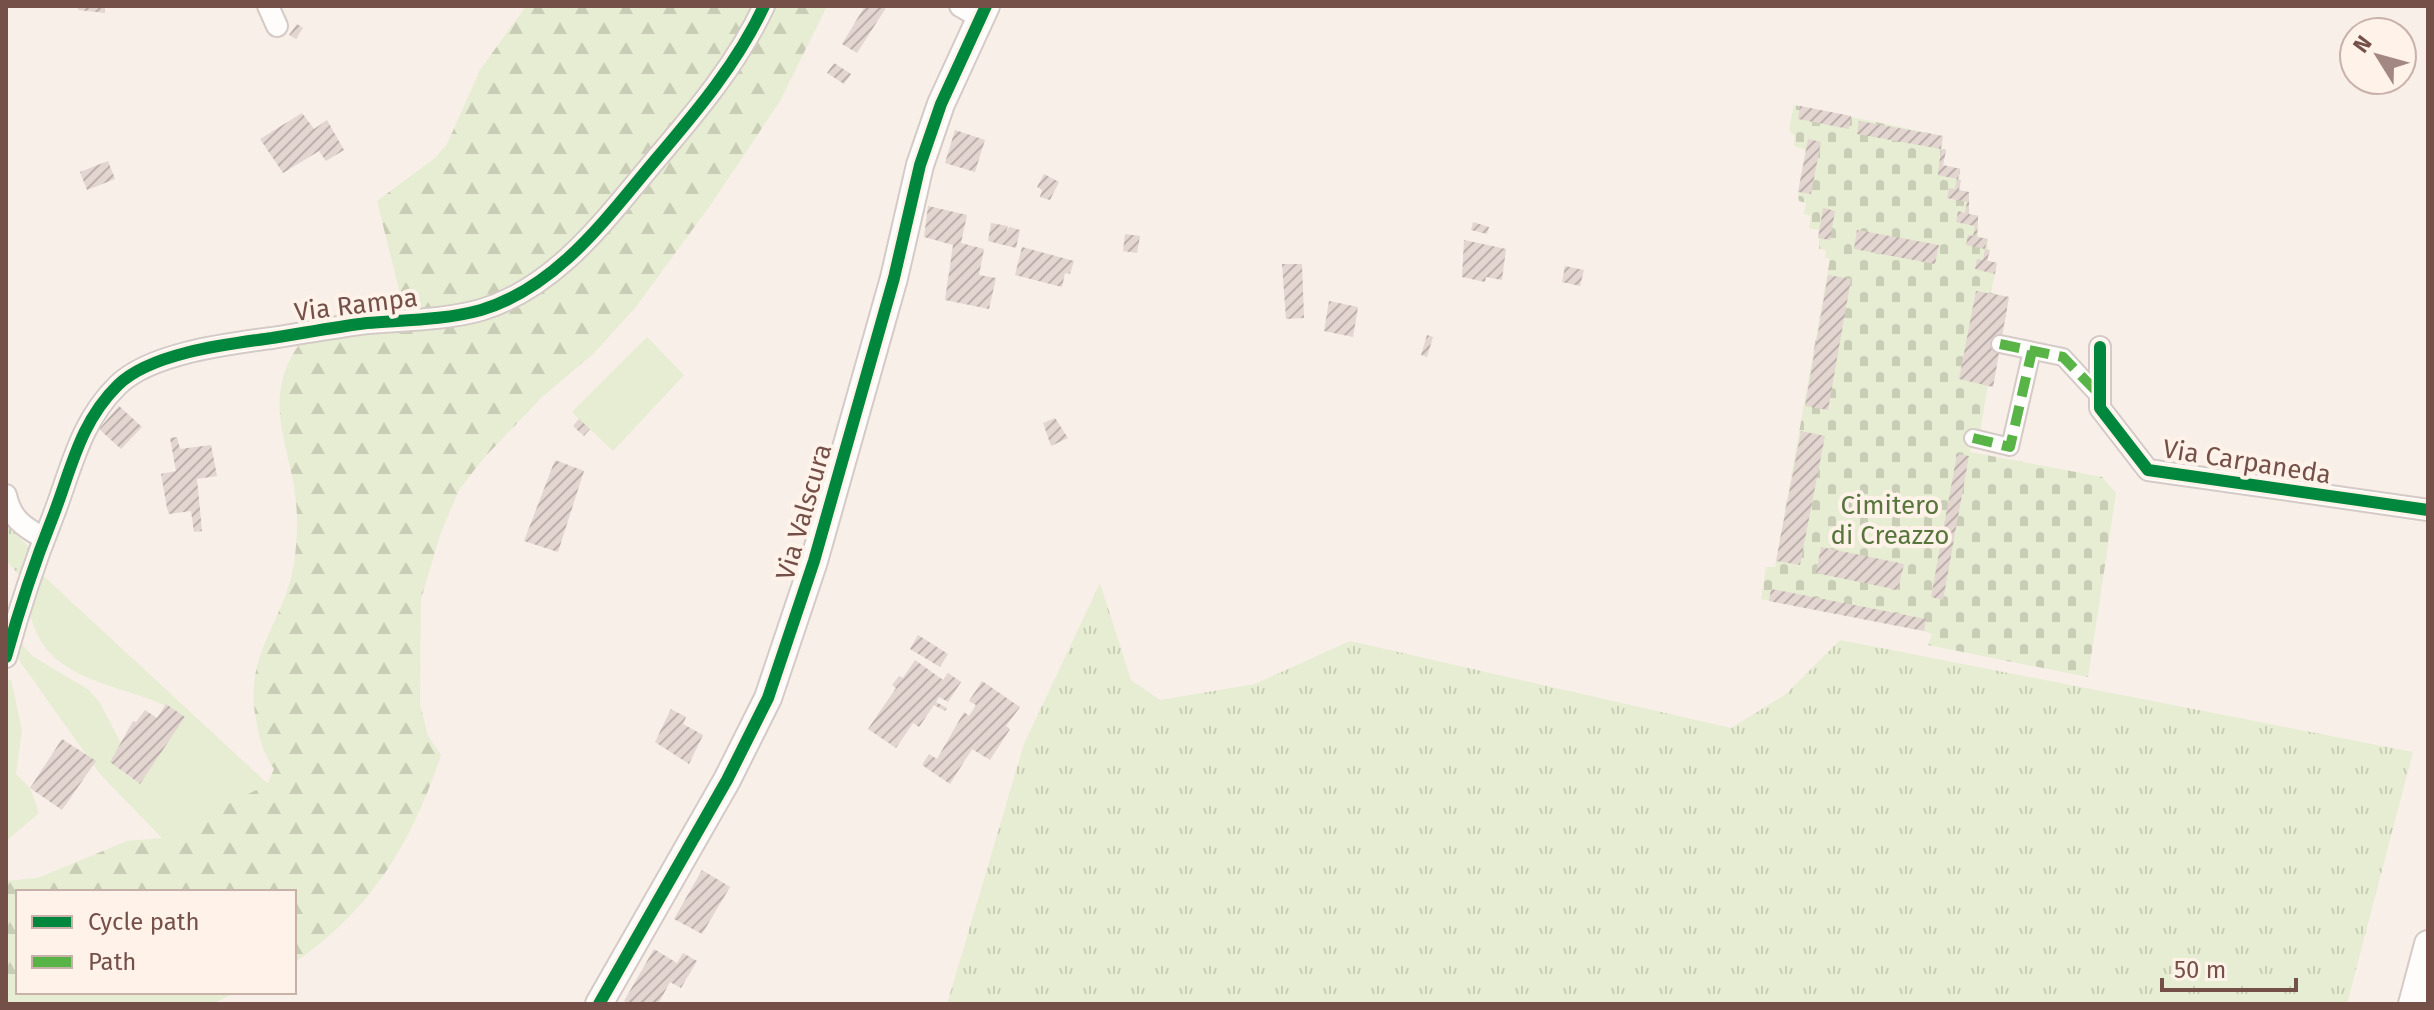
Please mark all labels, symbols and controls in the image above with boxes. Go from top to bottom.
north arrow [2338,16,2418,96]
text: N [2347,30,2378,58]
street label: Via Rampa [293,282,419,328]
street label: Via Carpaneda [2161,433,2333,491]
street label: Via Valscura [770,440,838,584]
park label: Cimitero di Creazzo [1831,490,1949,551]
legend [16,890,296,994]
text: Cycle path [88,908,200,936]
scale bar [2162,942,2296,992]
text: Path [88,948,136,976]
text: 50 m [2174,956,2226,984]

